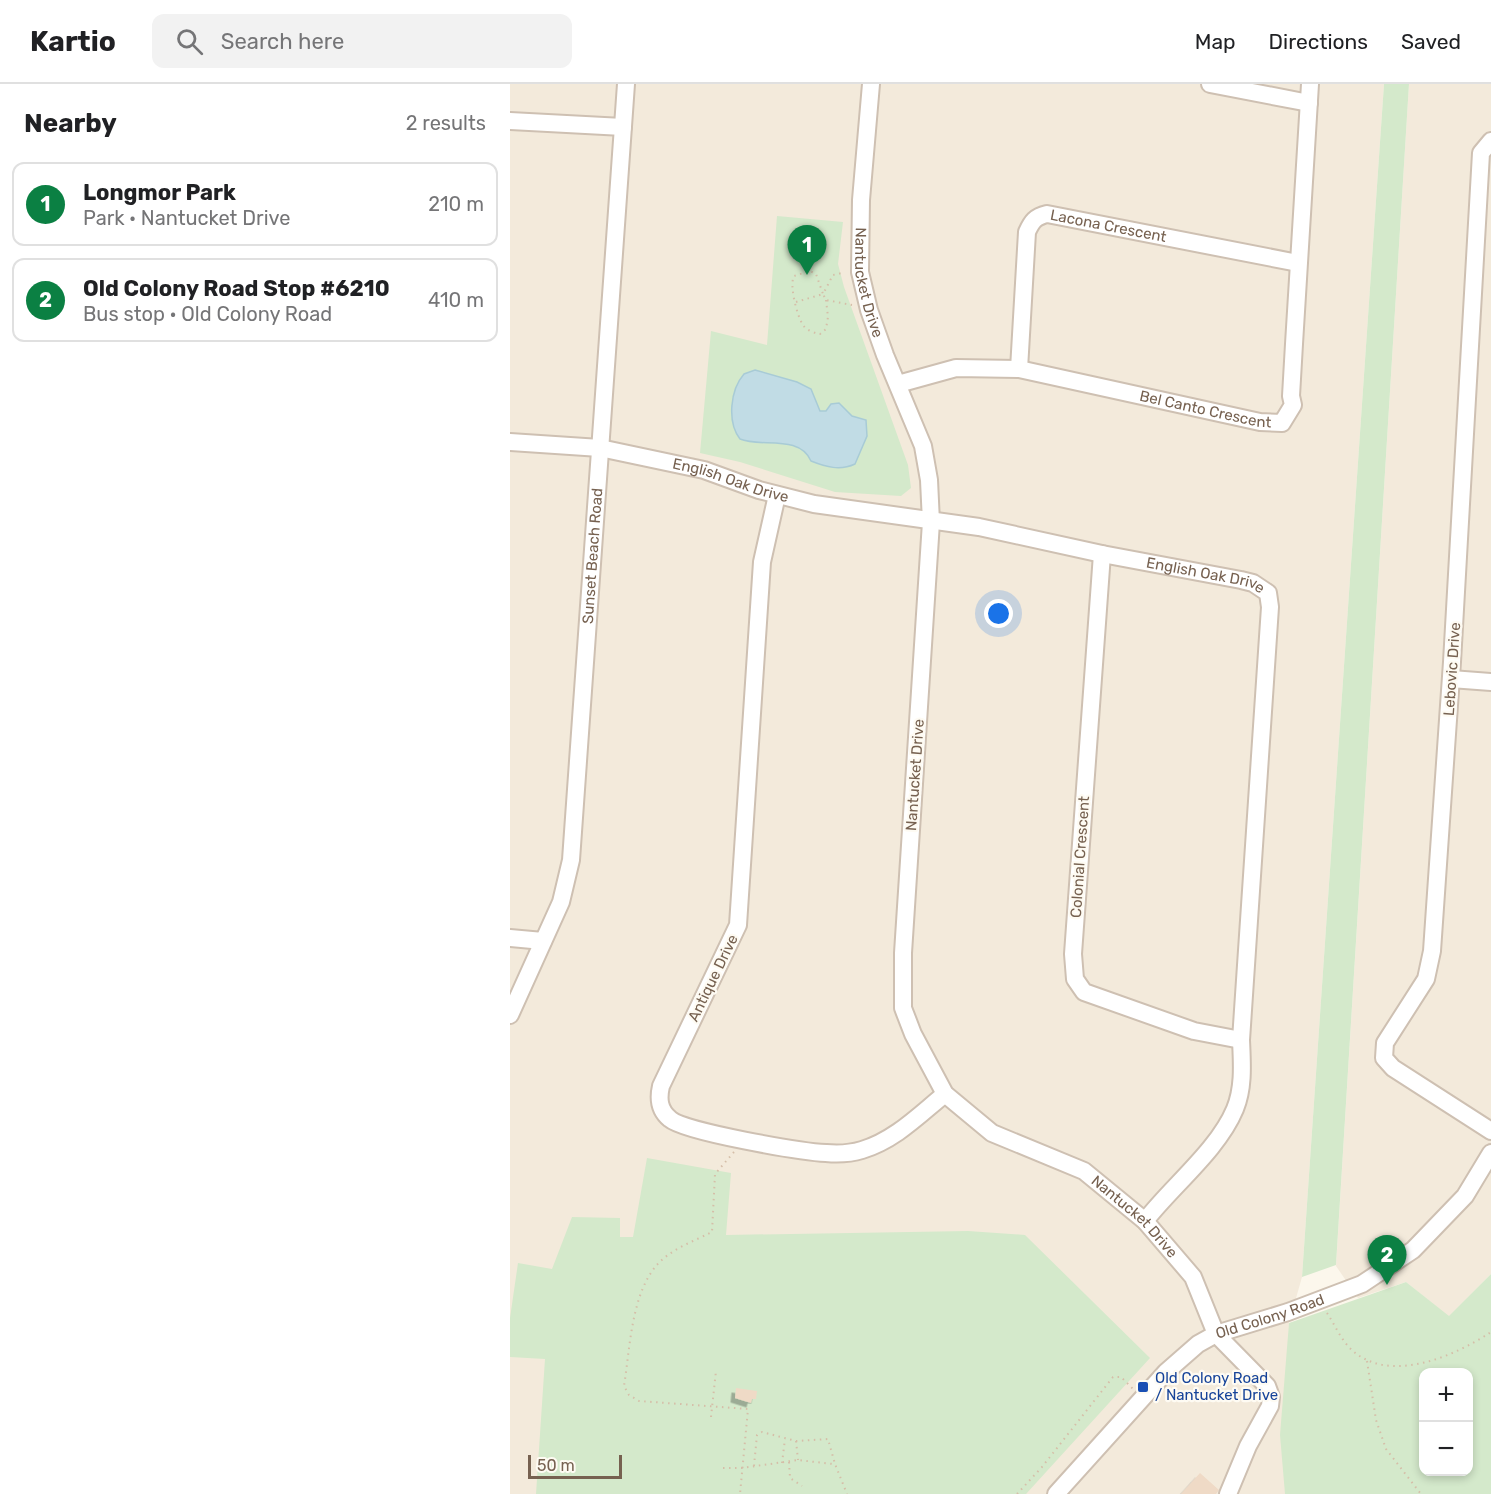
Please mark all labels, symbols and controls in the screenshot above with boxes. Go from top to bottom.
search box [152,14,572,68]
text: Kartio [30,25,116,58]
icon: search [173,25,206,58]
text: Search here [221,28,344,55]
text: Map [1195,29,1236,54]
text: Directions [1269,29,1368,54]
text: Saved [1401,29,1461,54]
text: Nearby [24,108,117,139]
text: 2 results [406,111,486,135]
text: Longmor Park [83,179,236,206]
text: 1 [41,192,50,216]
text: 210 m [428,192,484,216]
text: Park · Nantucket Drive [83,206,290,230]
street label: Lacona Crescent [1049,206,1168,246]
pin: 1 [788,226,826,275]
street label: Nantucket Drive [851,227,887,340]
text: Old Colony Road Stop #6210 [83,275,390,302]
text: 2 [39,288,52,312]
text: 410 m [428,288,484,312]
text: Bus stop · Old Colony Road [83,302,332,326]
street label: Bel Canto Crescent [1138,387,1272,432]
street label: English Oak Drive [671,455,791,506]
street label: Sunset Beach Road [579,487,606,625]
street label: English Oak Drive [1145,553,1268,597]
your location [984,599,1013,628]
street label: Lebovic Drive [1440,622,1464,716]
street label: Nantucket Drive [902,718,928,832]
street label: Colonial Crescent [1067,795,1093,919]
street label: Antique Drive [684,932,742,1024]
street label: Nantucket Drive [1088,1172,1181,1261]
pin: 2 [1368,1236,1406,1285]
street label: Old Colony Road [1213,1290,1327,1343]
map controls [1419,1368,1473,1476]
button: + [1419,1368,1473,1422]
place label: Old Colony Road / Nantucket Drive [1155,1369,1278,1404]
marker: Old Colony Road / Nantucket Drive [1136,1380,1150,1394]
button: − [1419,1422,1473,1476]
scale bar [528,1452,622,1480]
text: 50 m [537,1456,575,1475]

